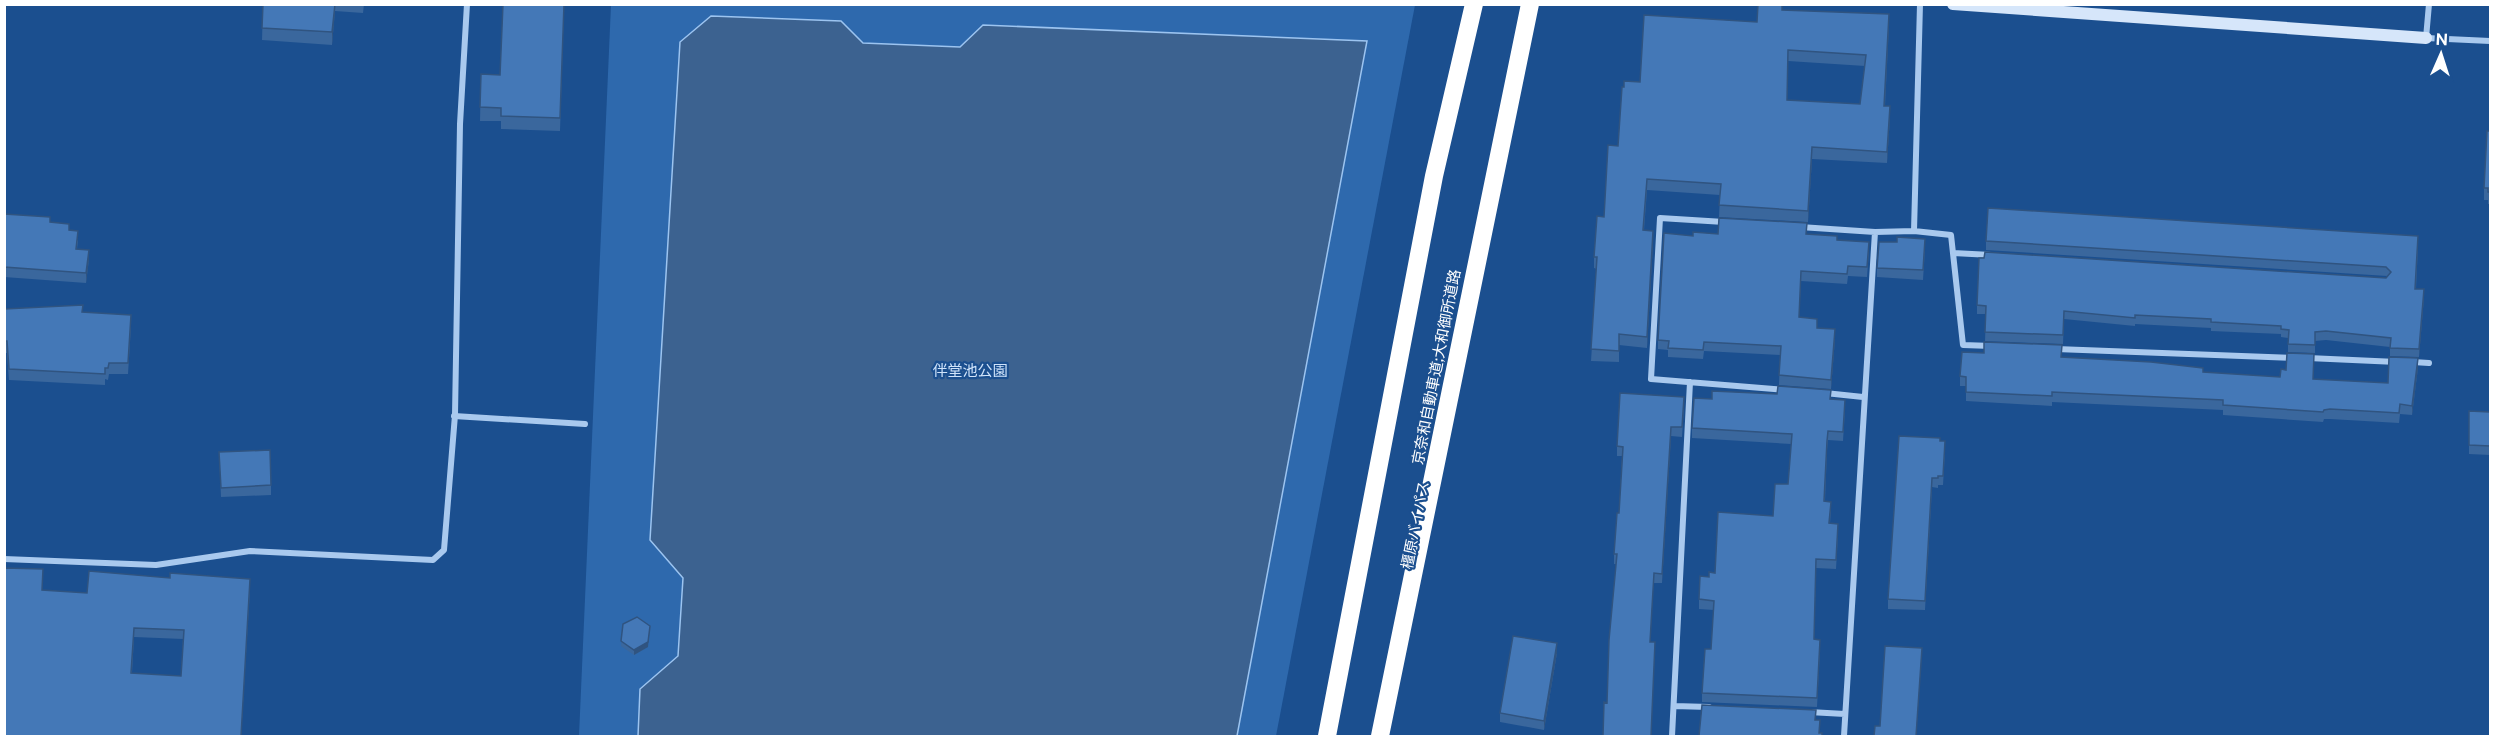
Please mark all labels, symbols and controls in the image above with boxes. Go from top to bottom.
north arrow [2411,24,2471,84]
text: N [2435,30,2449,49]
street label: 京奈和自動車道;大和御所道路 [1409,268,1463,466]
park label: 伴堂池公園 [932,362,1008,379]
street label: 橿原バイパス [1398,479,1432,571]

